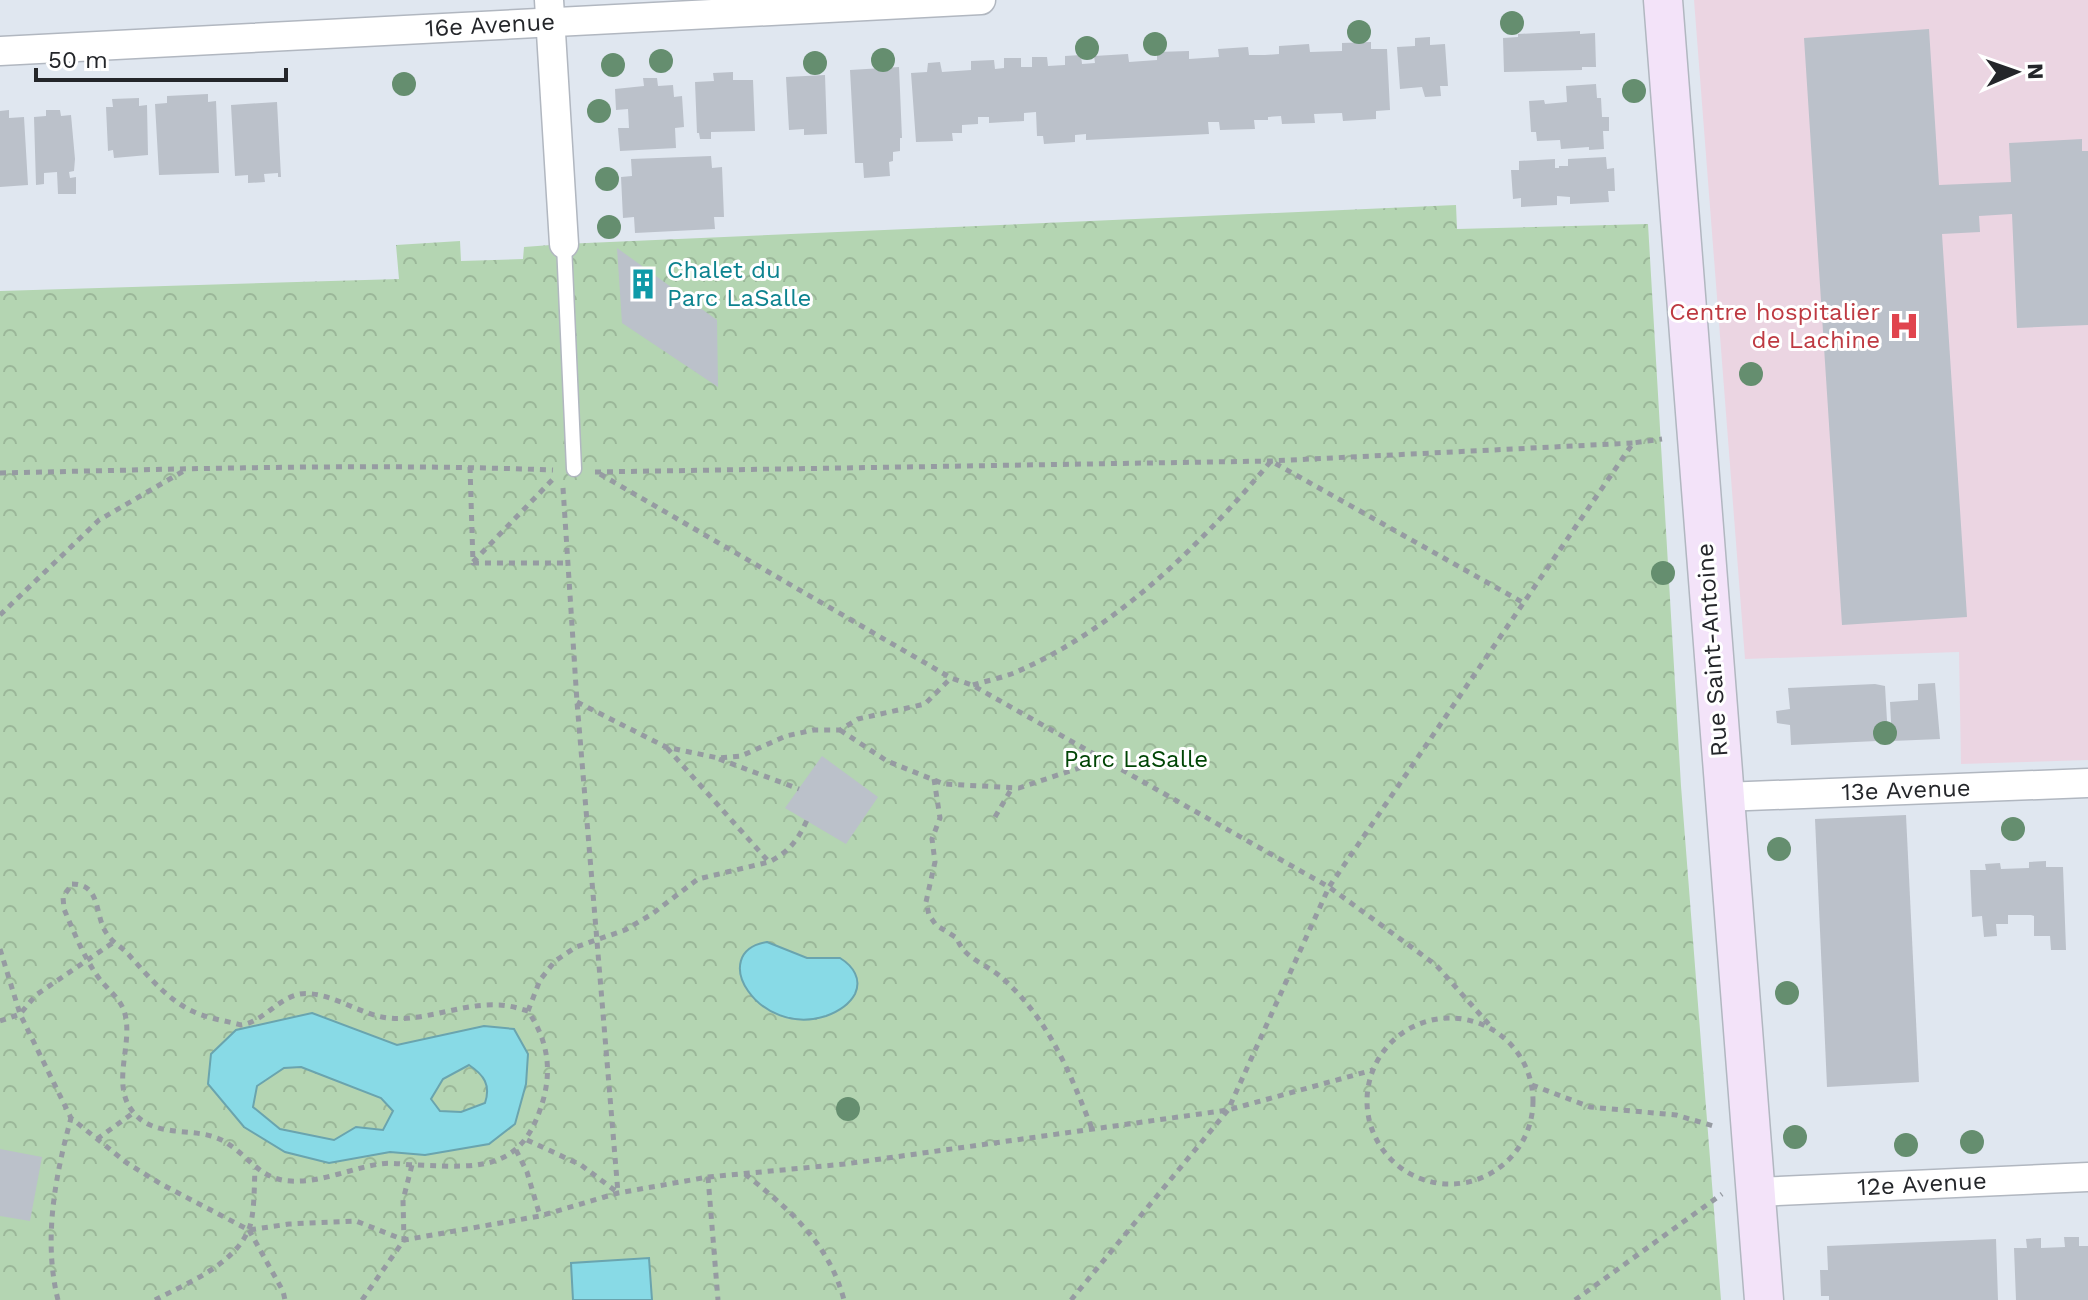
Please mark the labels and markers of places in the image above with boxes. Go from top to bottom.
place label: Chalet du Parc LaSalle [667,256,811,312]
building icon: Chalet du Parc LaSalle [626,267,660,301]
place label: Centre hospitalier de Lachine [1669,298,1880,354]
hospital icon: Centre hospitalier de Lachine [1887,309,1921,343]

